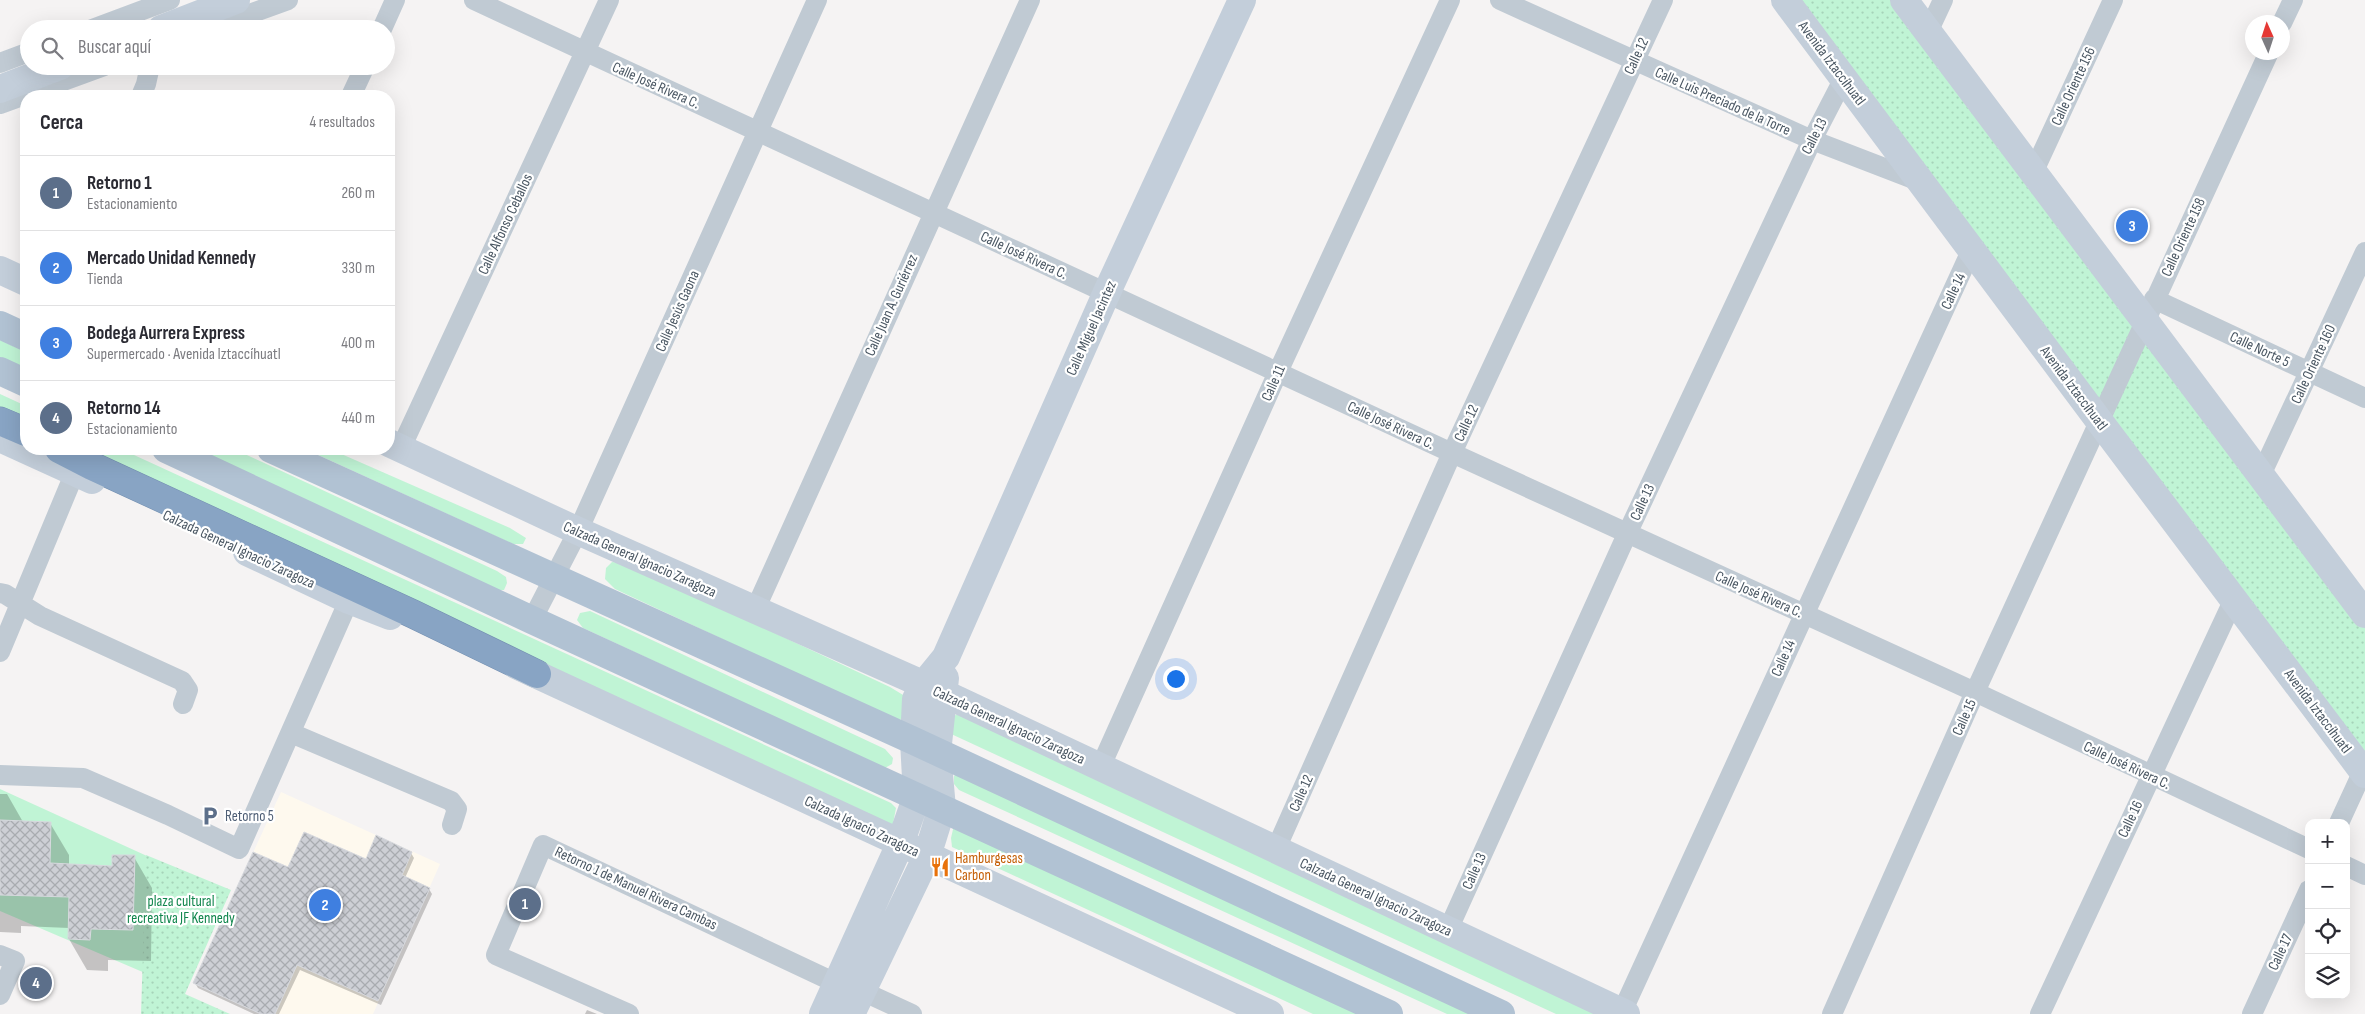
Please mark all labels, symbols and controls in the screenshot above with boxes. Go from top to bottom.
north arrow [2245,15,2290,60]
street label: Avenida Iztaccíhuatl [1793,17,1870,109]
search box [20,20,395,75]
icon: search [38,34,66,62]
street label: Calle 12 [1620,35,1653,78]
text: Buscar aquí [78,36,151,59]
street label: Calle Oriente 156 [2047,44,2100,129]
street label: Calle José Rivera C. [609,58,703,113]
street label: Calle Luis Preciado de la Torre [1652,63,1794,140]
text: Cerca [40,110,83,135]
text: 4 resultados [310,113,375,132]
street label: Calle 13 [1797,115,1832,158]
street label: Calle Alfonso Ceballos [474,171,537,278]
text: Retorno 1 [87,172,152,195]
text: 1 [53,184,59,203]
text: 260 m [341,184,375,203]
text: Estacionamiento [87,195,177,214]
street label: Calle Oriente 158 [2157,195,2210,280]
pin: 3 [2116,207,2148,245]
street label: Calle José Rivera C. [977,227,1070,284]
text: Mercado Unidad Kennedy [87,247,256,270]
street label: Calle Juan A. Guriérrez [861,251,923,359]
text: 2 [52,259,60,278]
text: 330 m [342,259,375,278]
street label: Calle Jesús Gaona [651,267,704,355]
text: Tienda [87,270,123,289]
street label: Calle 14 [1937,270,1970,313]
street label: Calle Miguel Jacintez [1062,277,1121,379]
text: Bodega Aurrera Express [87,322,245,345]
street label: Calle Oriente 160 [2287,322,2340,407]
street label: Calle Norte 5 [2227,327,2293,372]
text: 3 [52,334,60,353]
text: 400 m [341,334,375,353]
street label: Avenida Iztaccíhuatl [2035,342,2112,434]
text: Supermercado · Avenida Iztaccíhuatl [87,345,281,364]
street label: Calle 11 [1257,362,1290,404]
text: Retorno 14 [87,397,161,420]
street label: Calle José Rivera C. [1344,397,1437,454]
street label: Calle 12 [1450,402,1483,445]
text: 4 [52,409,60,428]
text: 440 m [342,409,375,428]
text: Estacionamiento [87,420,177,439]
street label: Calle 13 [1626,481,1659,524]
street label: Calzada General Ignacio Zaragoza [160,506,318,593]
street label: Calzada General Ignacio Zaragoza [560,517,720,602]
street label: Calle José Rivera C. [1712,567,1806,622]
street label: Calle 14 [1767,637,1800,680]
street label: Avenida Iztaccíhuatl [2279,665,2356,757]
your location [1163,666,1189,692]
street label: Calzada General Ignacio Zaragoza [930,682,1088,769]
street label: Calle 15 [1948,696,1981,738]
street label: Calle José Rivera C. [2080,737,2173,794]
street label: Calle 12 [1285,772,1318,815]
street label: Calzada Ignacio Zaragoza [801,792,922,861]
street label: Calle 16 [2114,798,2147,841]
parking icon: Retorno 5 [199,805,221,827]
place label: Retorno 5 [225,807,274,826]
map controls [2305,819,2350,999]
button: + [2305,819,2350,864]
street label: Retorno 1 de Manuel Rivera Cambas [552,842,720,934]
place label: Hamburgesas Carbon [955,849,1023,885]
street label: Calle 13 [1458,850,1491,893]
street label: Calzada General Ignacio Zaragoza [1297,854,1455,941]
restaurant icon: Hamburgesas Carbon [929,856,951,878]
button: − [2305,864,2350,909]
pin: 1 [509,885,541,923]
pin: 2 [309,886,341,924]
park label: plaza cultural recreativa JF Kennedy [127,892,235,928]
button: locate [2305,909,2350,954]
street label: Calle 17 [2264,931,2297,973]
button: layers [2305,954,2350,999]
pin: 4 [20,964,52,1002]

